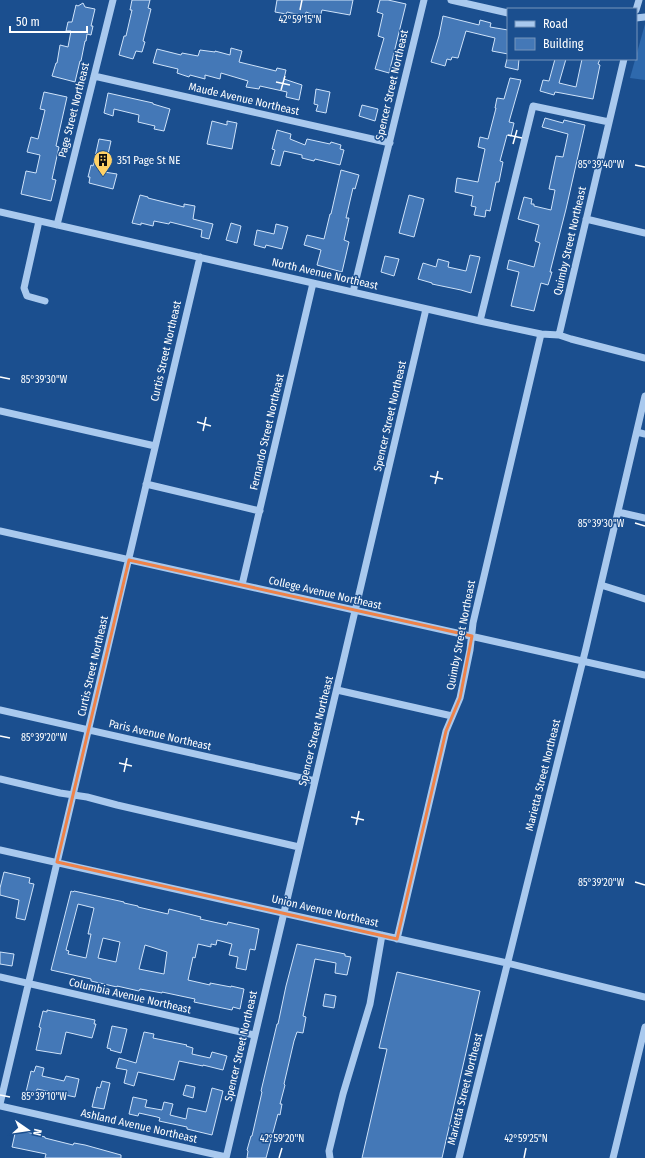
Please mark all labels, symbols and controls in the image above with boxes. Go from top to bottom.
scale bar [10,8,87,34]
legend [507,8,637,60]
text: 42°59'15"N [278,14,322,26]
text: 50 m [16,15,40,29]
text: Road [543,17,568,31]
street label: Spencer Street Northeast [373,28,411,142]
text: Building [543,37,584,51]
street label: Page Street Northeast [56,61,92,159]
street label: Maude Avenue Northeast [187,80,301,118]
building icon: 351 Page St NE [92,149,114,177]
place label: 351 Page St NE [117,154,180,167]
text: 85°39'40"W [578,159,625,171]
street label: Quimby Street Northeast [551,185,589,297]
street label: North Avenue Northeast [271,255,380,293]
street label: Curtis Street Northeast [148,299,184,403]
street label: Spencer Street Northeast [371,359,409,473]
street label: Fernando Street Northeast [247,372,287,492]
text: 85°39'30"W [21,374,68,386]
text: 85°39'30"W [578,518,625,530]
street label: College Avenue Northeast [267,574,383,612]
street label: Quimby Street Northeast [444,579,478,691]
street label: Curtis Street Northeast [75,614,111,718]
street label: Spencer Street Northeast [296,674,336,787]
street label: Paris Avenue Northeast [108,717,213,753]
street label: Marietta Street Northeast [523,717,563,832]
text: 85°39'20"W [21,732,68,744]
text: 85°39'20"W [578,877,625,889]
street label: Union Avenue Northeast [270,892,380,930]
street label: Columbia Avenue Northeast [68,976,193,1016]
street label: Spencer Street Northeast [222,989,260,1103]
street label: Marietta Street Northeast [445,1031,485,1146]
text: 85°39'10"W [21,1091,67,1103]
street label: Ashland Avenue Northeast [80,1106,199,1146]
north arrow [8,1110,48,1150]
text: N [30,1127,44,1137]
text: 42°59'20"N [260,1133,304,1145]
text: 42°59'25"N [504,1133,548,1145]

